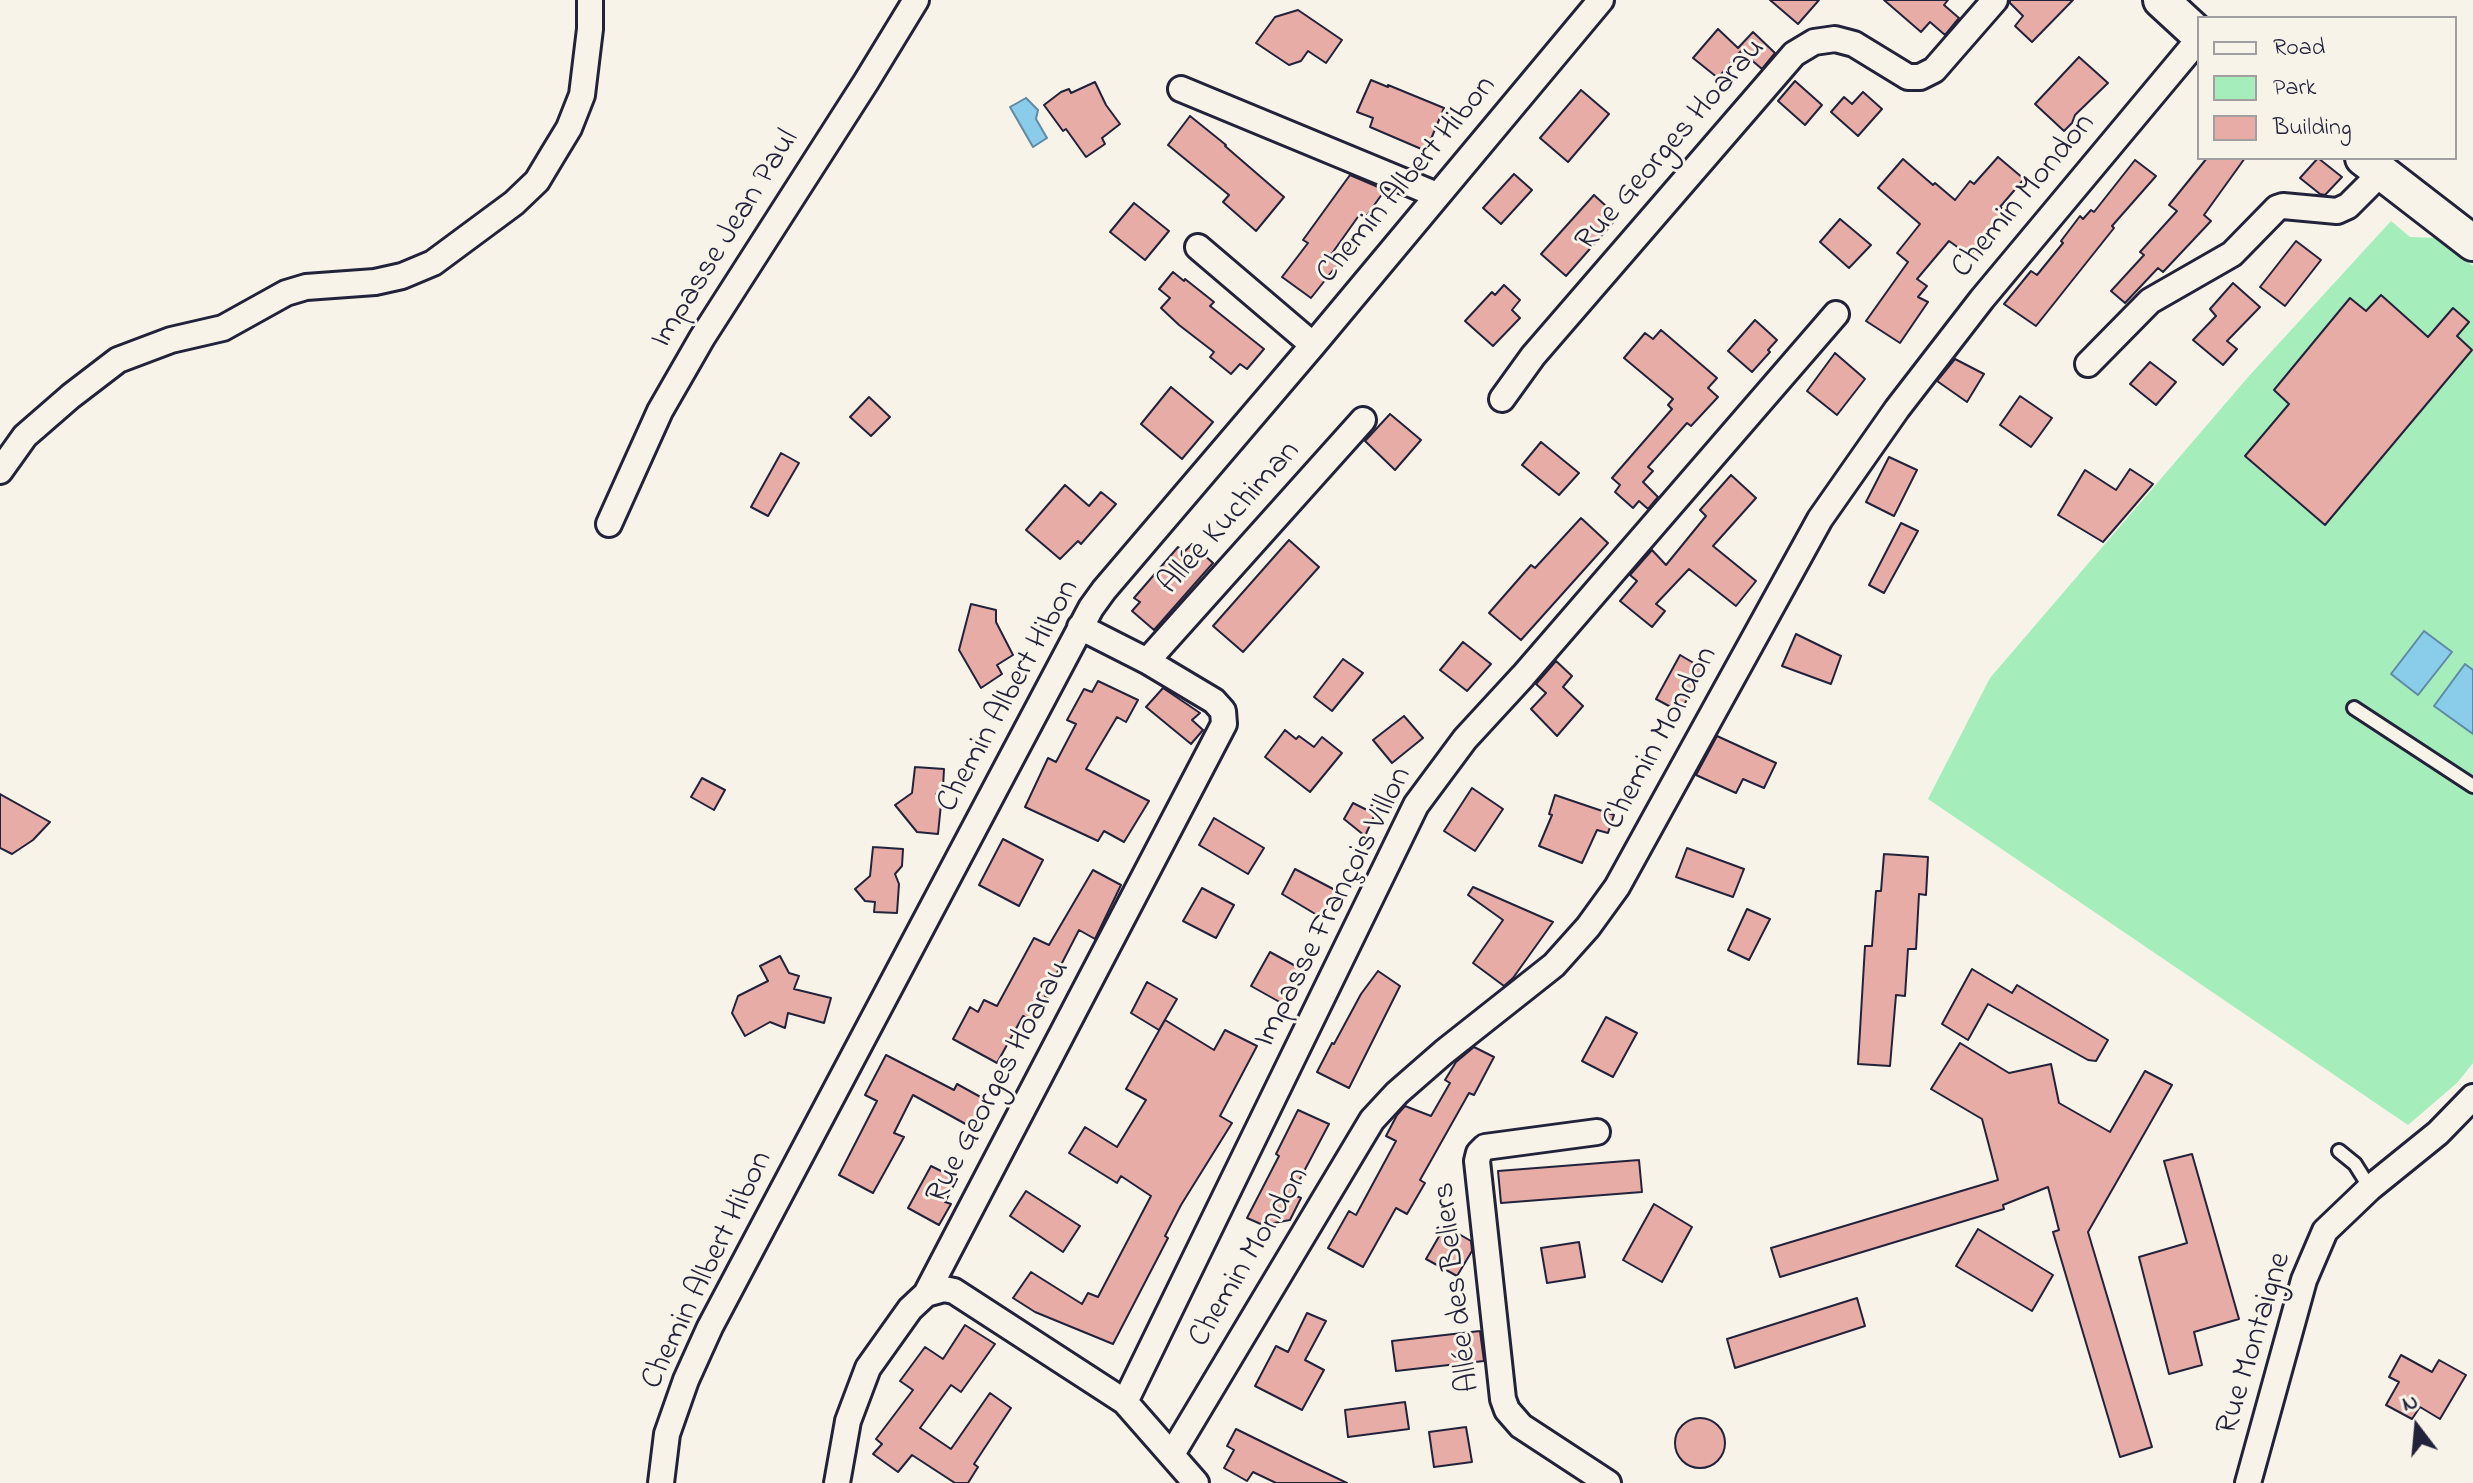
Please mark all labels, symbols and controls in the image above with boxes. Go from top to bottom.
legend [2197,16,2457,160]
street label: Rue Georges Hoarau [1569,31,1775,261]
text: Road [2273,31,2325,66]
street label: Chemin Albert Hibon [1310,69,1506,293]
text: Park [2273,71,2316,106]
street label: Chemin Mondon [1945,107,2105,287]
text: Building [2273,111,2352,146]
street label: Impasse Jean Paul [644,124,810,356]
street label: Allée Kuchiman [1152,434,1310,604]
street label: Chemin Albert Hibon [930,574,1090,820]
street label: Chemin Mondon [1596,641,1728,837]
street label: Impasse François Villon [1248,761,1422,1055]
street label: Rue Georges Hoarau [920,955,1080,1211]
street label: Chemin Albert Hibon [635,1146,783,1396]
street label: Chemin Mondon [1182,1161,1320,1355]
street label: Allée des Beliers [1427,1180,1491,1394]
street label: Rue Montaigne [2210,1248,2302,1440]
north arrow [2377,1387,2457,1467]
text: N [2399,1387,2422,1421]

